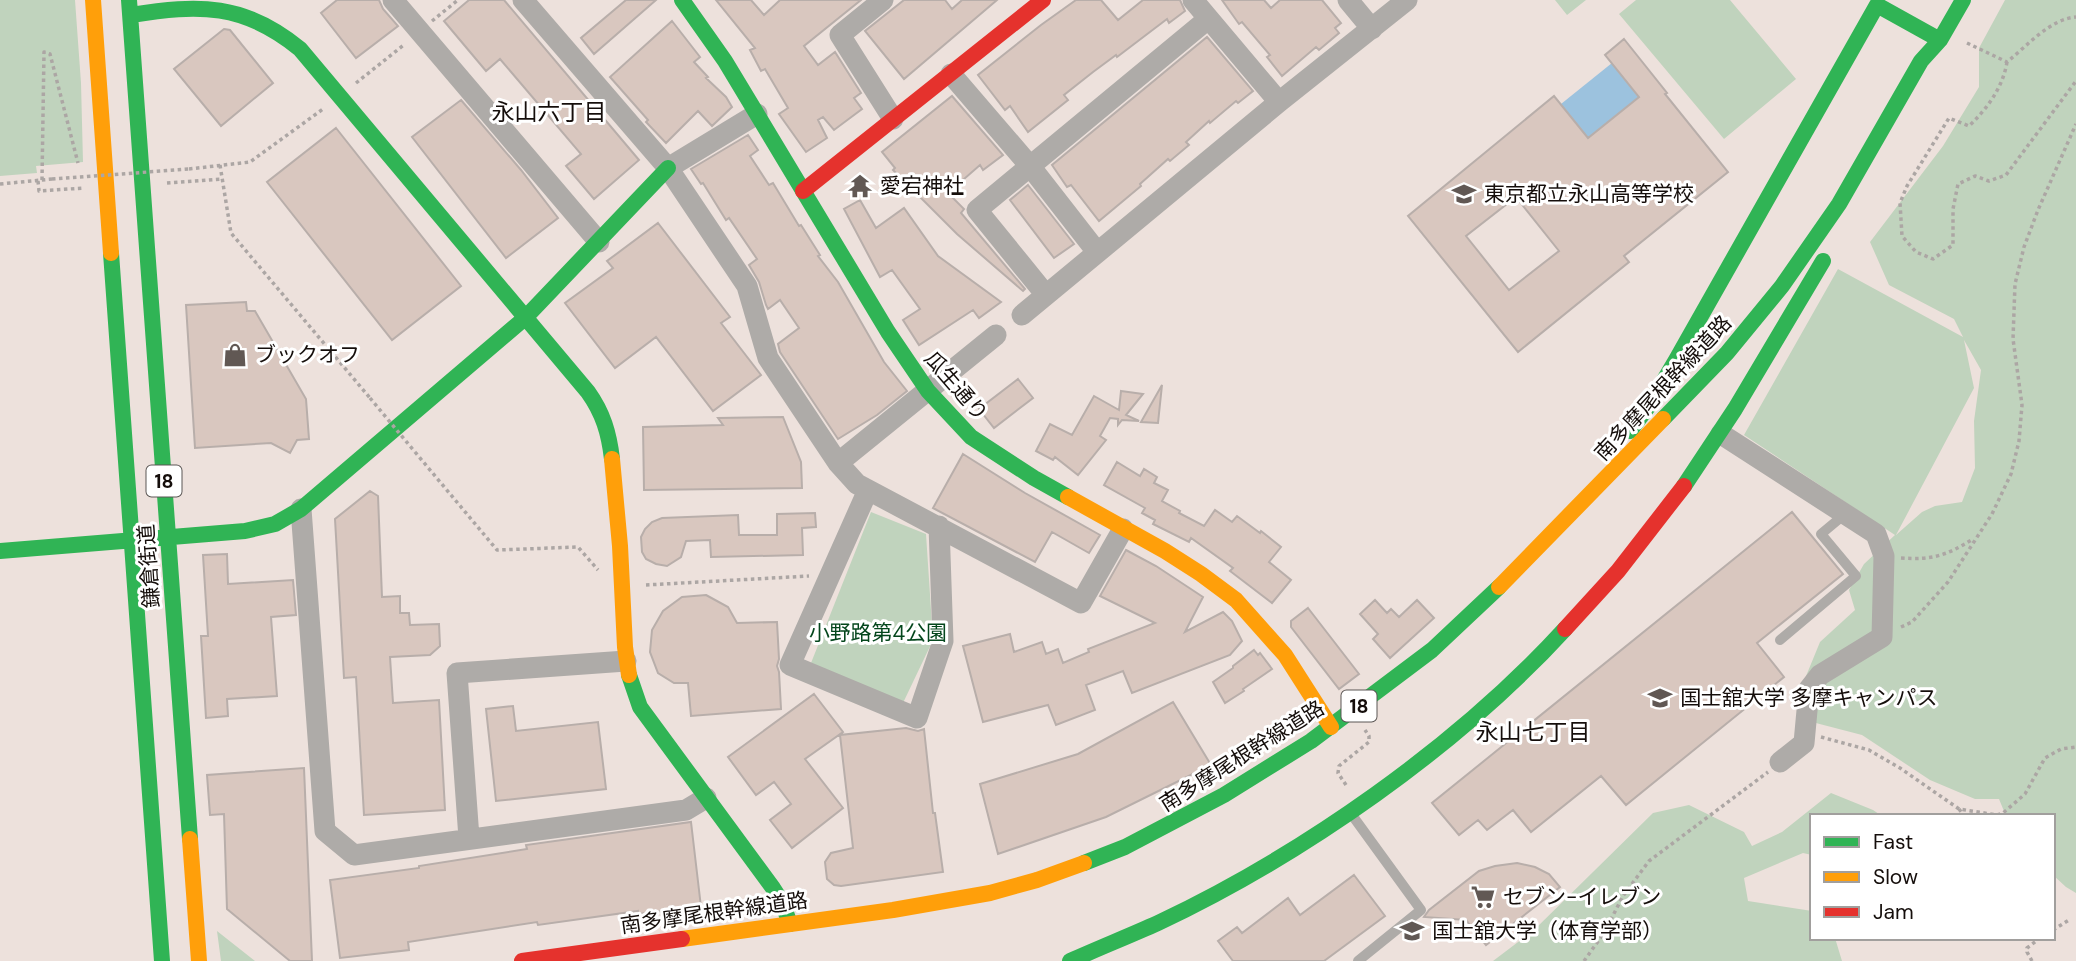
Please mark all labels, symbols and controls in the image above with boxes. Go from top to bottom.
district label: 永山六丁目 [492,97,607,127]
temple icon: 愛宕神社 [846,172,874,200]
place label: 愛宕神社 [880,172,964,200]
school or university icon: 東京都立永山高等学校 [1450,180,1478,208]
place label: 東京都立永山高等学校 [1484,180,1694,208]
street label: 南多摩尾根幹線道路 [1588,309,1738,467]
shop icon: ブックオフ [221,341,249,369]
place label: ブックオフ [255,341,360,369]
street label: 瓜生通り [918,345,994,427]
road number: 18 [146,466,182,496]
street label: 鎌倉街道 [132,523,166,609]
park label: 小野路第4公園 [809,619,947,647]
school or university icon: 国士舘大学 多摩キャンパス [1646,684,1674,712]
place label: 国士舘大学 多摩キャンパス [1680,684,1938,712]
road number: 18 [1342,691,1376,722]
street label: 南多摩尾根幹線道路 [1154,694,1330,818]
district label: 永山七丁目 [1476,717,1591,747]
legend [1810,814,2055,940]
text: Fast [1873,828,1913,856]
text: Slow [1873,863,1918,891]
supermarket icon: セブン-イレブン [1469,883,1497,911]
place label: セブン-イレブン [1503,883,1661,911]
street label: 南多摩尾根幹線道路 [618,886,810,940]
text: Jam [1873,898,1914,926]
school or university icon: 国士舘大学（体育学部） [1398,917,1426,945]
place label: 国士舘大学（体育学部） [1432,917,1663,945]

